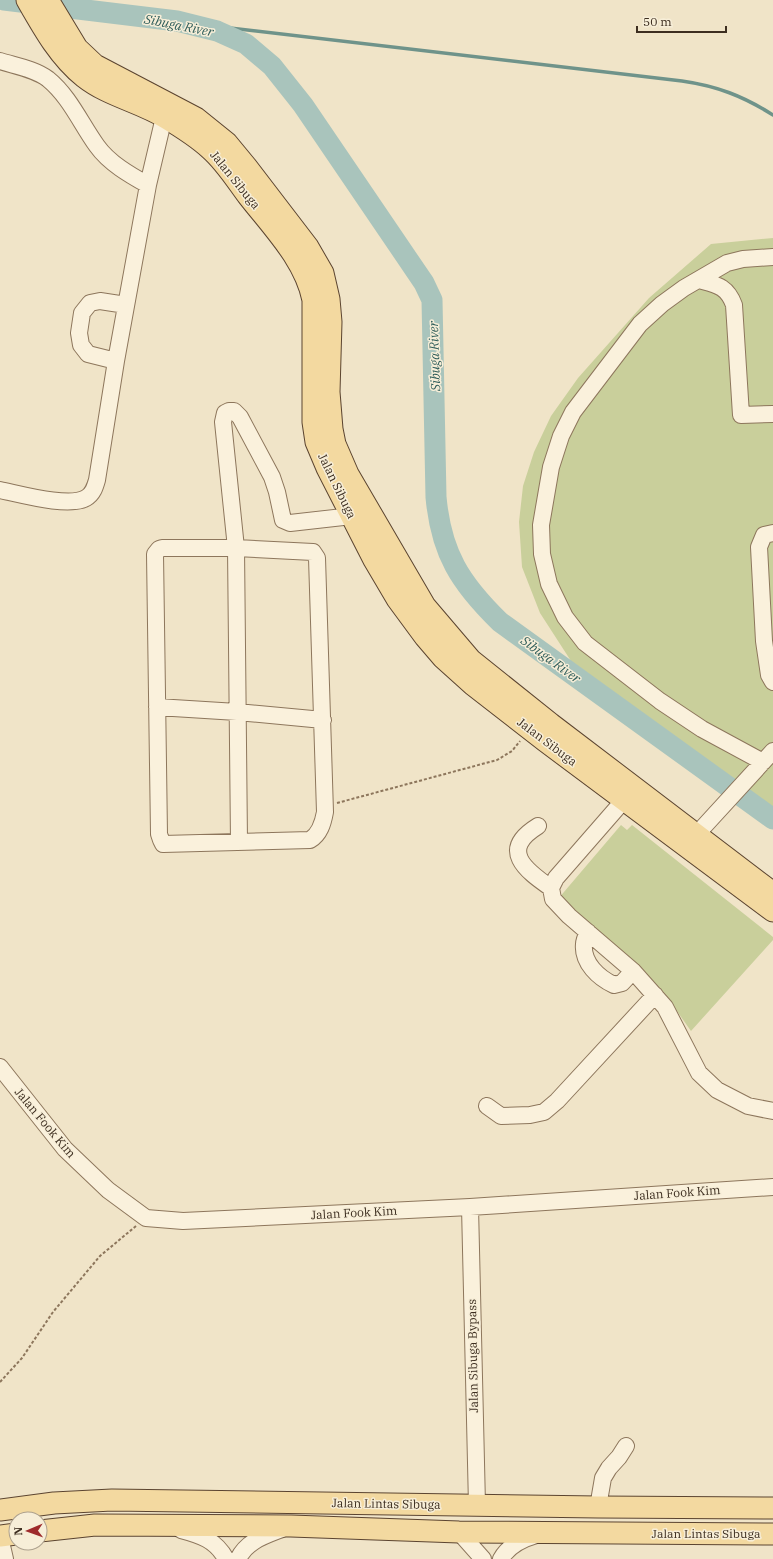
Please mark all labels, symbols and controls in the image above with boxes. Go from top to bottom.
scale bar [637,8,726,34]
water label: Sibuga River [142,10,215,41]
text: 50 m [643,14,672,29]
street label: Jalan Sibuga [207,147,264,212]
water label: Sibuga River [425,320,444,392]
street label: Jalan Sibuga [315,451,360,521]
water label: Sibuga River [517,631,584,687]
street label: Jalan Sibuga [514,714,581,769]
street label: Jalan Fook Kim [12,1085,79,1161]
street label: Jalan Fook Kim [633,1182,721,1203]
street label: Jalan Fook Kim [310,1203,398,1222]
street label: Jalan Sibuga Bypass [464,1299,481,1413]
street label: Jalan Lintas Sibuga [331,1495,441,1512]
north arrow [8,1511,48,1551]
text: N [11,1526,25,1536]
street label: Jalan Lintas Sibuga [651,1526,761,1541]

